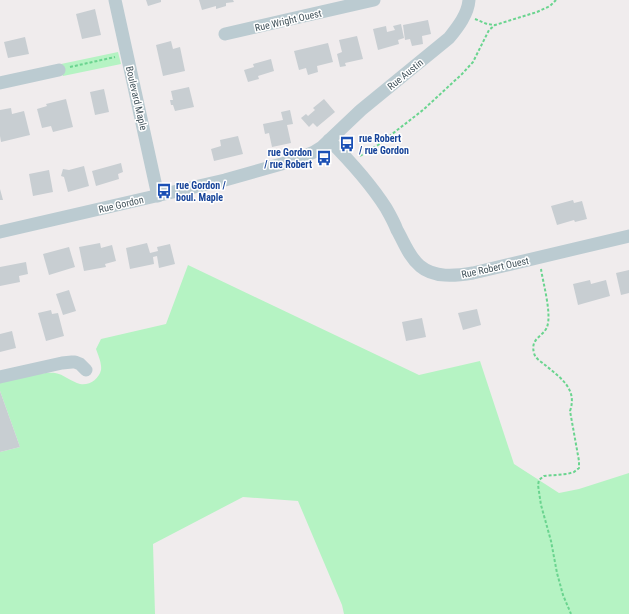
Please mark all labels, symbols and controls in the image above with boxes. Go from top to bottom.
street label: Rue Wright Ouest [254,7,323,33]
street label: Rue Austin [385,57,425,92]
street label: Boulevard Maple [124,65,149,132]
place label: rue Robert / rue Gordon [359,133,409,156]
bus stop icon: rue Robert / rue Gordon [338,135,356,153]
place label: rue Gordon / rue Robert [264,147,312,170]
bus stop icon: rue Gordon / rue Robert [315,149,333,167]
place label: rue Gordon / boul. Maple [176,180,227,203]
bus stop icon: rue Gordon / boul. Maple [155,182,173,200]
street label: Rue Gordon [98,194,145,215]
street label: Rue Robert Ouest [460,255,530,280]

